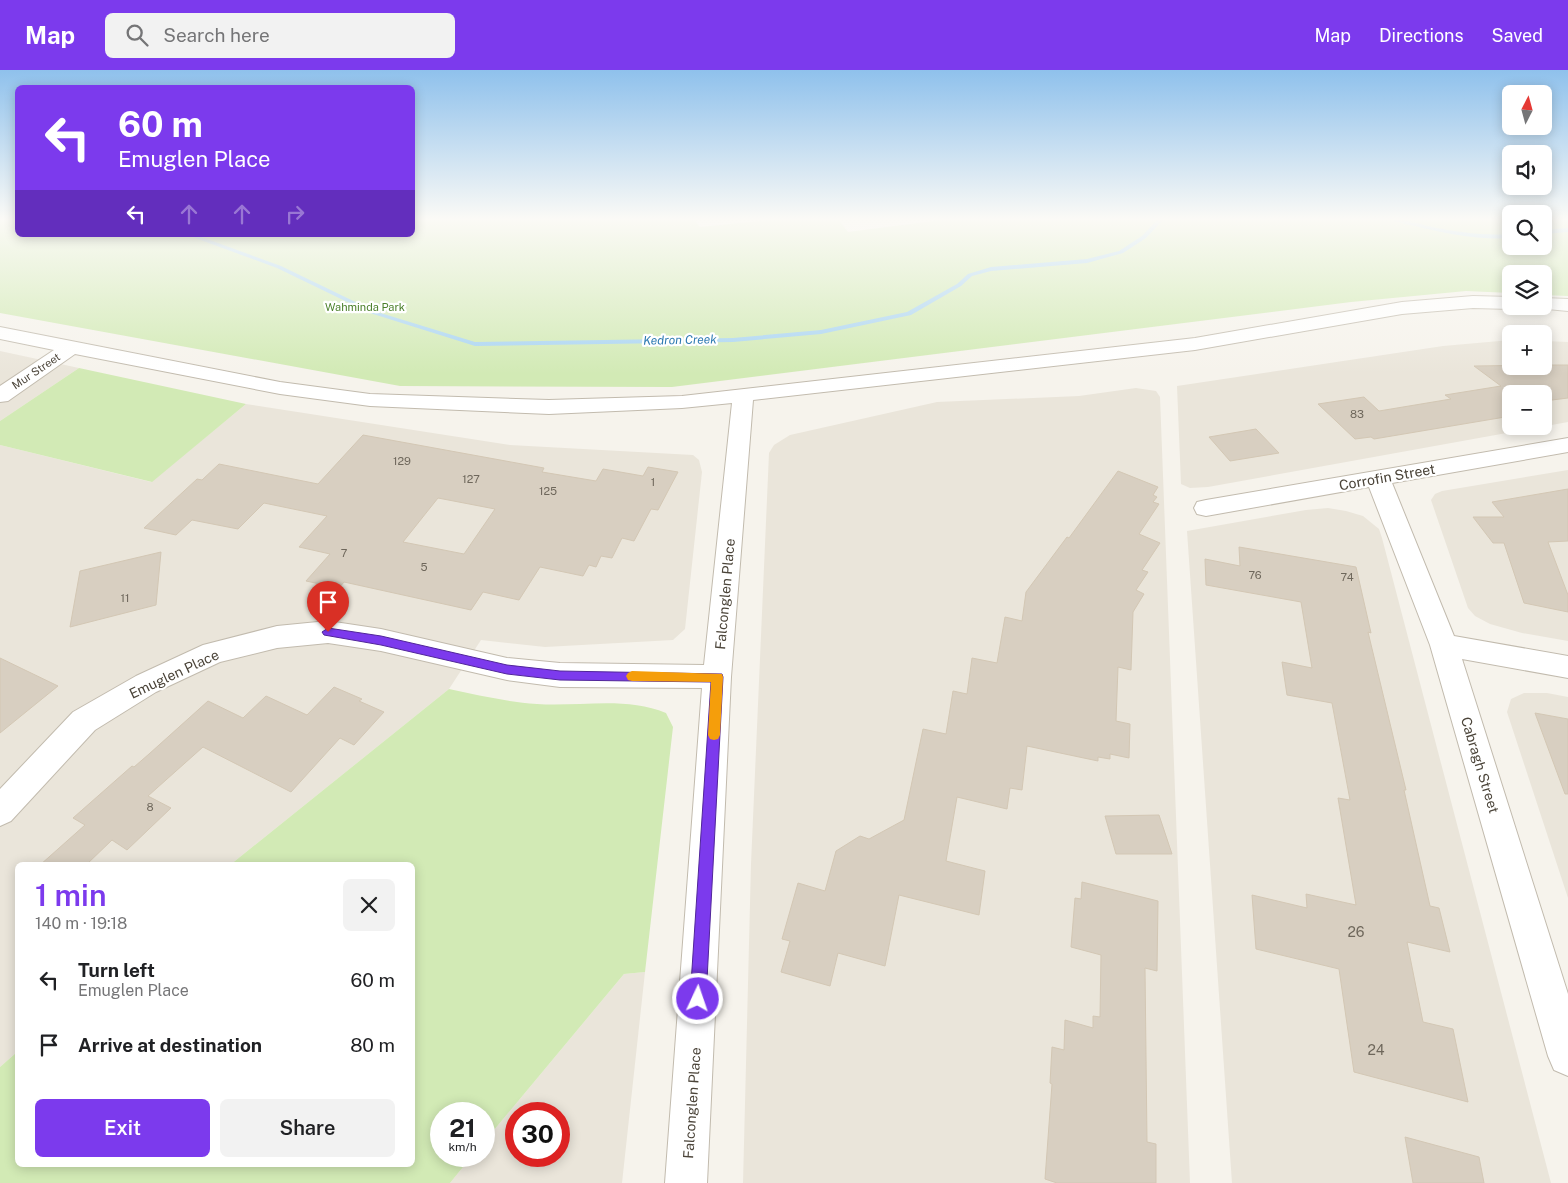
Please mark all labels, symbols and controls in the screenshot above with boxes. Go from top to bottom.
search box [105,13,455,58]
text: Map [25,21,75,49]
icon: search [123,21,151,49]
text: Search here [163,24,270,46]
text: Map [1314,25,1351,46]
text: Directions [1379,25,1464,46]
text: Saved [1492,25,1543,46]
north arrow [1502,85,1552,135]
map controls [1502,85,1552,435]
text: 60 m [118,104,203,145]
icon: left [35,105,100,170]
button: sound [1502,145,1552,195]
text: Emuglen Place [118,146,271,172]
icon: left [122,200,150,228]
icon: ahead [175,200,203,228]
icon: ahead [228,200,256,228]
icon: right [281,200,309,228]
button: search [1502,205,1552,255]
button: layers [1502,265,1552,315]
park label: Wahminda Park [325,301,405,313]
button: + [1502,325,1552,375]
water label: Kedron Creek [643,332,717,348]
street label: Mur Street [10,351,62,391]
button: − [1502,385,1552,435]
house number: 83 [1350,408,1364,420]
house number: 129 [393,455,411,467]
street label: Corrofin Street [1338,461,1436,493]
house number: 127 [462,473,480,485]
house number: 1 [651,476,655,488]
house number: 125 [539,485,557,497]
street label: Falconglen Place [712,538,738,650]
house number: 7 [341,547,348,559]
house number: 5 [420,561,428,573]
house number: 76 [1248,569,1262,581]
house number: 74 [1340,571,1354,583]
pin [307,581,349,632]
icon: arrive [314,588,342,616]
house number: 11 [121,592,129,604]
street label: Emuglen Place [127,646,221,702]
street label: Cabragh Street [1458,715,1502,815]
house number: 8 [146,801,154,813]
text: 1 min [35,877,106,913]
button: close [343,879,395,931]
text: 140 m · 19:18 [35,914,127,933]
house number: 26 [1347,924,1365,940]
text: Turn left [78,959,155,981]
icon: left [35,966,63,994]
text: 60 m [351,969,395,991]
position arrow [671,972,723,1024]
text: Emuglen Place [78,981,189,1000]
icon: arrive [35,1031,63,1059]
text: Arrive at destination [78,1034,262,1056]
text: 80 m [350,1034,395,1056]
house number: 24 [1367,1042,1385,1058]
street label: Falconglen Place [680,1047,704,1159]
button: Exit [35,1099,210,1157]
button: Share [220,1099,395,1157]
speed limit sign: 30 [505,1102,570,1167]
text: 21 [449,1113,476,1143]
text: km/h [448,1140,477,1154]

